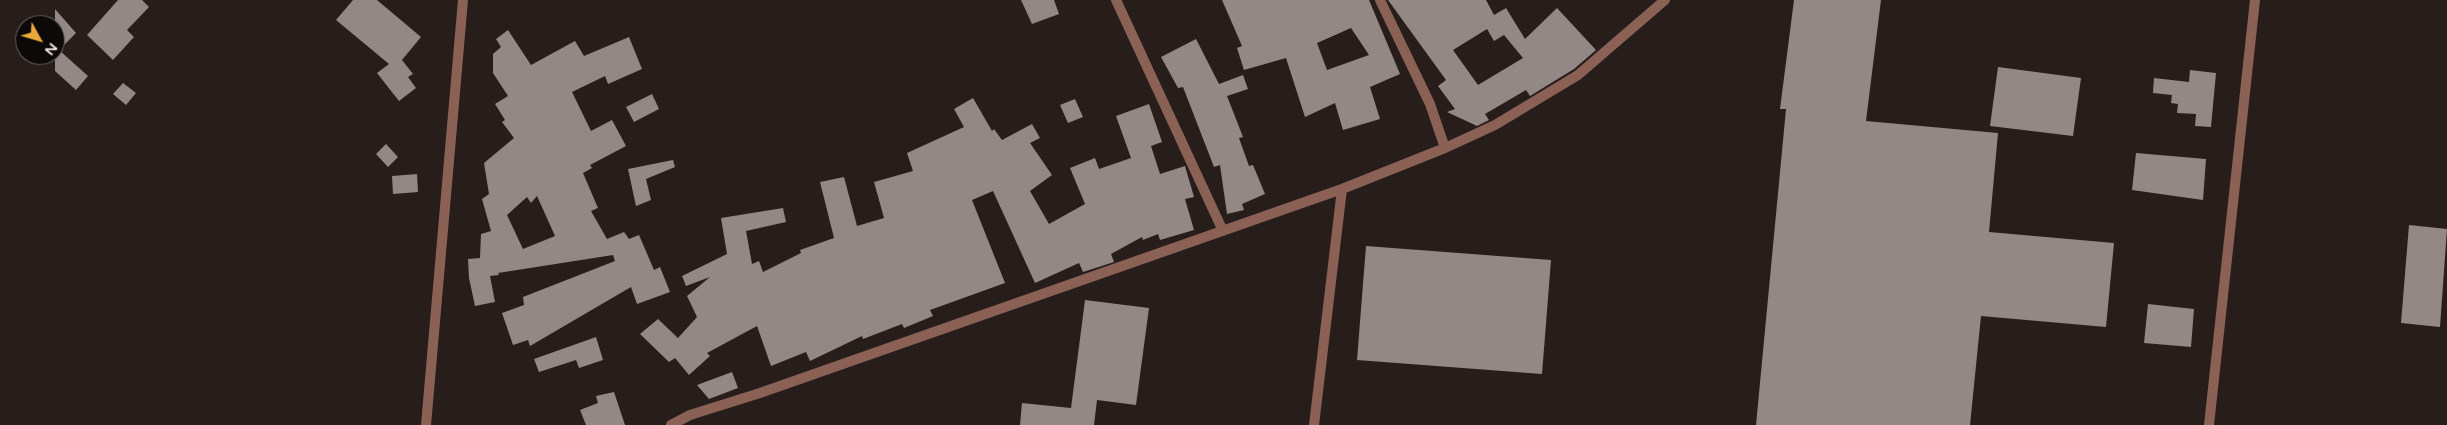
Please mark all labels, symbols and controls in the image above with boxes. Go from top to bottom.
north arrow [15,15,65,65]
text: N [41,39,61,59]

